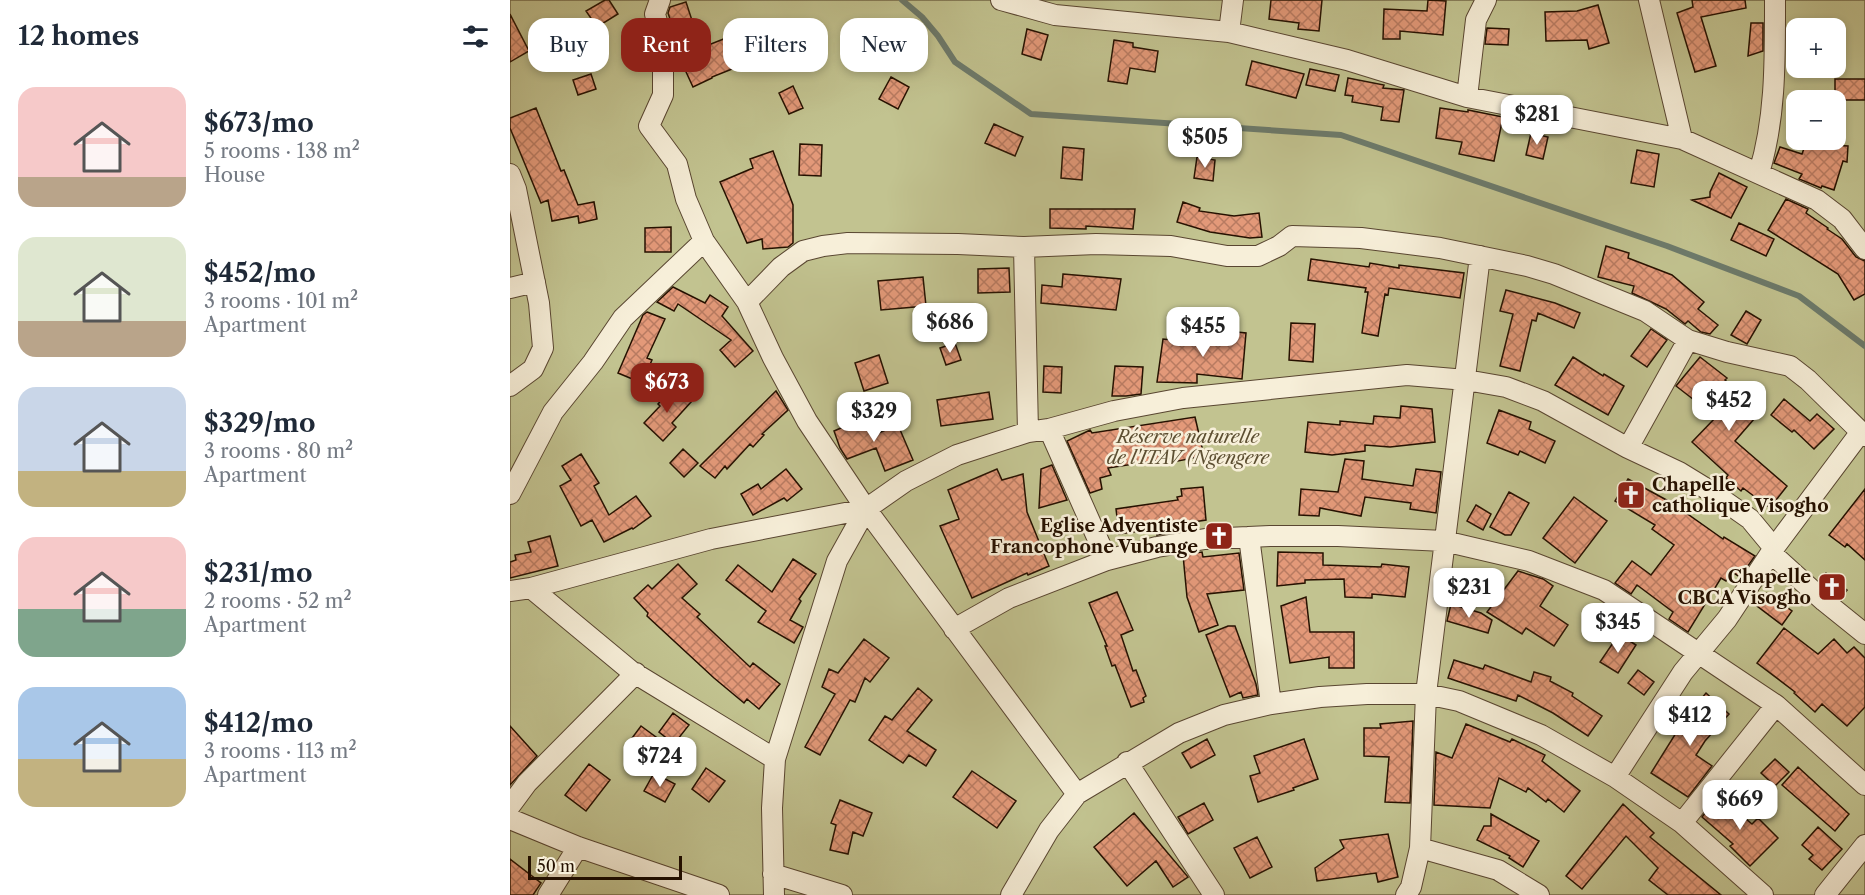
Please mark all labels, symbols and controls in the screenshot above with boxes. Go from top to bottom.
chip: Buy [528,18,609,72]
chip: Rent [621,18,711,72]
chip: Filters [723,18,828,72]
chip: New [840,18,928,72]
map controls [1786,18,1846,150]
button: + [1786,18,1846,78]
text: 12 homes [18,20,139,52]
icon: filters [459,20,492,53]
button: − [1786,90,1846,150]
pin: $281 [1501,95,1573,146]
text: $281 [1515,102,1559,126]
text: $673/mo [204,107,314,139]
icon: home [66,111,138,183]
pin: $505 [1169,118,1241,169]
text: $505 [1182,125,1228,149]
text: 5 rooms · 138 m² [204,139,360,163]
text: House [204,163,265,187]
text: $452/mo [204,257,316,289]
icon: home [66,261,138,333]
text: 3 rooms · 101 m² [204,289,358,313]
pin: $686 [914,303,986,354]
pin: $455 [1167,307,1239,358]
text: $686 [926,310,974,334]
text: Apartment [204,313,307,337]
text: $455 [1180,314,1226,338]
pin: $673 [631,363,703,414]
text: $673 [645,370,689,394]
pin: $452 [1693,381,1765,432]
text: $452 [1706,388,1752,412]
pin: $329 [838,392,910,443]
text: $329 [851,399,897,423]
text: $329/mo [204,407,316,439]
icon: home [66,411,138,483]
park label: Réserve naturelle de l'ITAV (Ngengere [1107,426,1271,469]
text: 3 rooms · 80 m² [204,439,353,463]
text: Apartment [204,463,307,487]
place label: Chapelle catholique Visogho [1652,474,1829,517]
church icon: Chapelle catholique Visogho [1615,479,1647,511]
place label: Eglise Adventiste Francophone Vubange [990,515,1198,558]
church icon: Eglise Adventiste Francophone Vubange [1203,520,1235,552]
text: $231/mo [204,557,312,589]
icon: home [66,561,138,633]
place label: Chapelle CBCA Visogho [1677,566,1811,609]
pin: $231 [1433,568,1505,619]
church icon: Chapelle CBCA Visogho [1816,571,1848,603]
text: $231 [1447,575,1491,599]
text: 2 rooms · 52 m² [204,589,352,613]
pin: $345 [1582,603,1654,654]
text: $345 [1595,610,1641,634]
text: Apartment [204,613,307,637]
pin: $412 [1654,696,1726,747]
text: $412 [1668,703,1712,727]
text: $412/mo [204,707,313,739]
icon: home [66,711,138,783]
pin: $724 [624,737,696,788]
text: 3 rooms · 113 m² [204,739,357,763]
text: $724 [637,744,683,768]
text: Apartment [204,763,307,787]
pin: $669 [1704,780,1776,831]
text: $669 [1716,787,1764,811]
scale bar [528,853,682,880]
text: 50 m [537,856,575,876]

